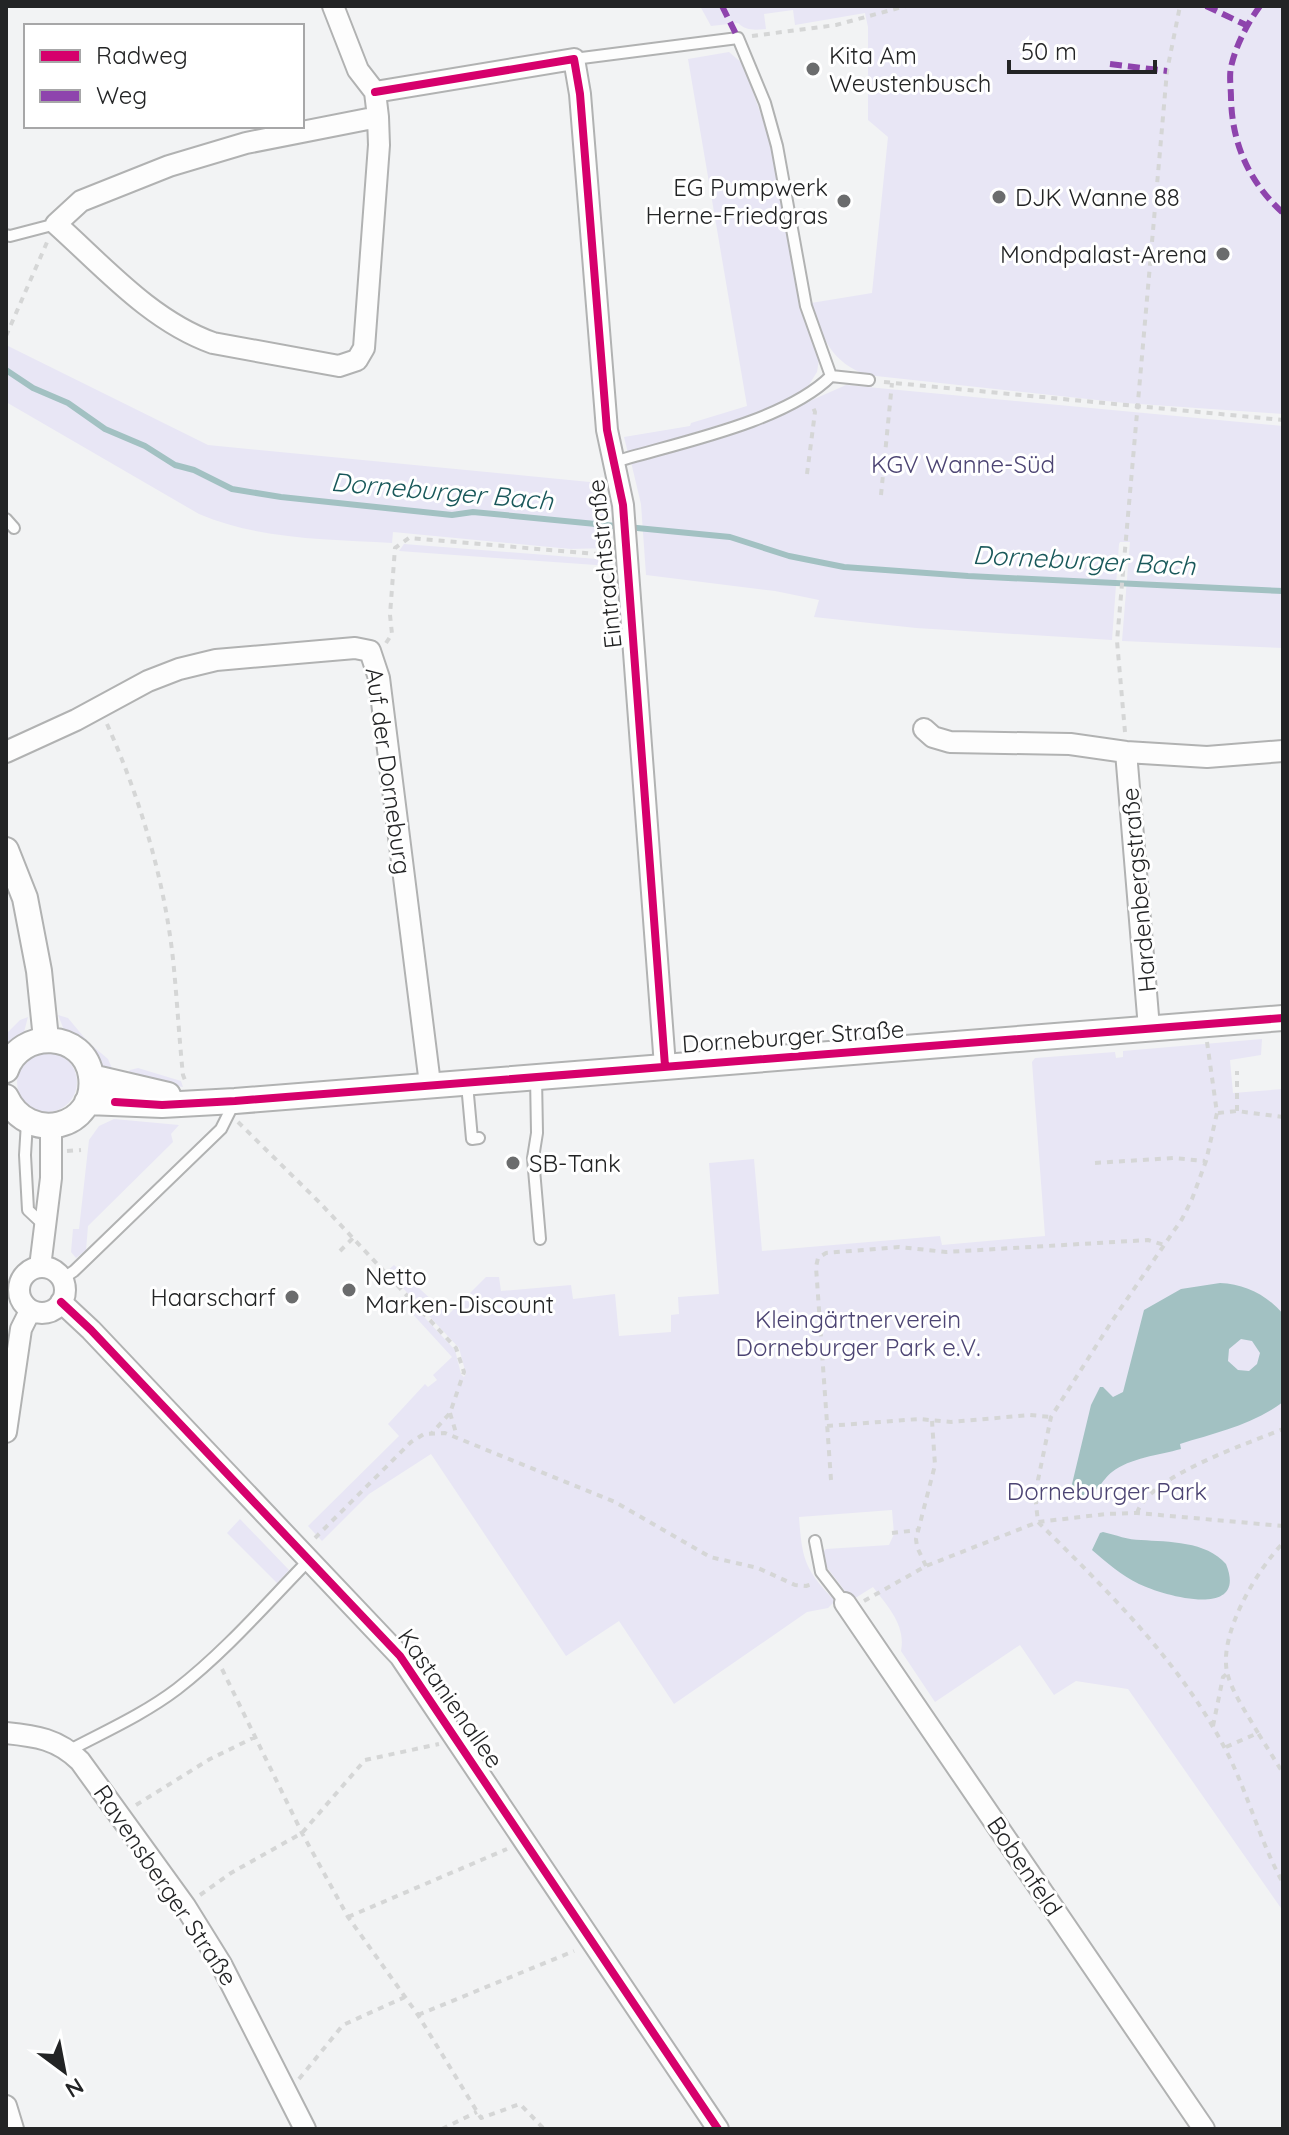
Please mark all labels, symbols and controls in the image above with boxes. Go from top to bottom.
legend [24,24,304,128]
scale bar [1009,24,1155,74]
text: 50 m [1021,36,1077,66]
text: Radweg [96,40,188,70]
place label: Kita Am Weustenbusch [829,40,991,98]
marker: Kita Am Weustenbusch [804,60,822,78]
text: Weg [96,80,147,110]
place label: EG Pumpwerk Herne-Friedgras [646,172,828,230]
place label: DJK Wanne 88 [1015,182,1180,212]
marker: DJK Wanne 88 [990,188,1008,206]
marker: EG Pumpwerk Herne-Friedgras [835,192,853,210]
place label: Mondpalast-Arena [1000,239,1207,269]
marker: Mondpalast-Arena [1214,245,1232,263]
park label: KGV Wanne-Süd [871,449,1055,479]
water label: Dorneburger Bach [330,465,556,517]
street label: Eintrachtstraße [580,478,628,650]
water label: Dorneburger Bach [972,538,1197,582]
street label: Auf der Dorneburg [360,666,418,876]
street label: Hardenbergstraße [1114,786,1162,994]
street label: Dorneburger Straße [681,1013,905,1059]
place label: SB-Tank [529,1148,621,1178]
marker: SB-Tank [504,1154,522,1172]
place label: Netto Marken-Discount [365,1261,554,1319]
marker: Netto Marken-Discount [340,1281,358,1299]
place label: Haarscharf [150,1282,276,1312]
marker: Haarscharf [283,1288,301,1306]
park label: Kleingärtnerverein Dorneburger Park e.V. [735,1304,981,1362]
park label: Dorneburger Park [1007,1476,1207,1506]
street label: Kastanienallee [392,1622,510,1774]
street label: Ravensberger Straße [88,1779,244,1991]
street label: Bobenfeld [981,1811,1069,1921]
north arrow [24,2031,104,2111]
text: N [60,2072,89,2104]

